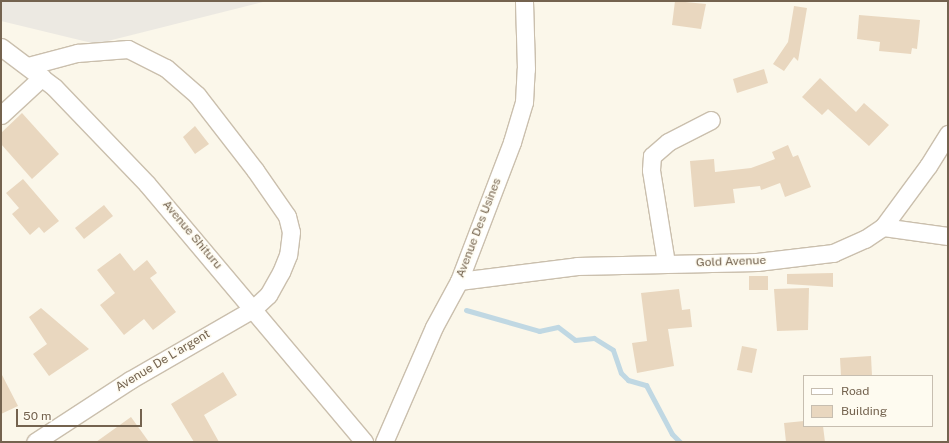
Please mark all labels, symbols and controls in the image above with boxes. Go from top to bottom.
street label: Avenue Des Usines [453,176,505,280]
street label: Avenue Shituru [159,198,225,272]
street label: Gold Avenue [696,254,766,270]
street label: Avenue De L'argent [113,327,213,395]
legend [803,375,933,427]
text: Road [841,384,869,398]
scale bar [18,401,144,427]
text: Building [841,404,887,418]
text: 50 m [23,409,51,423]

